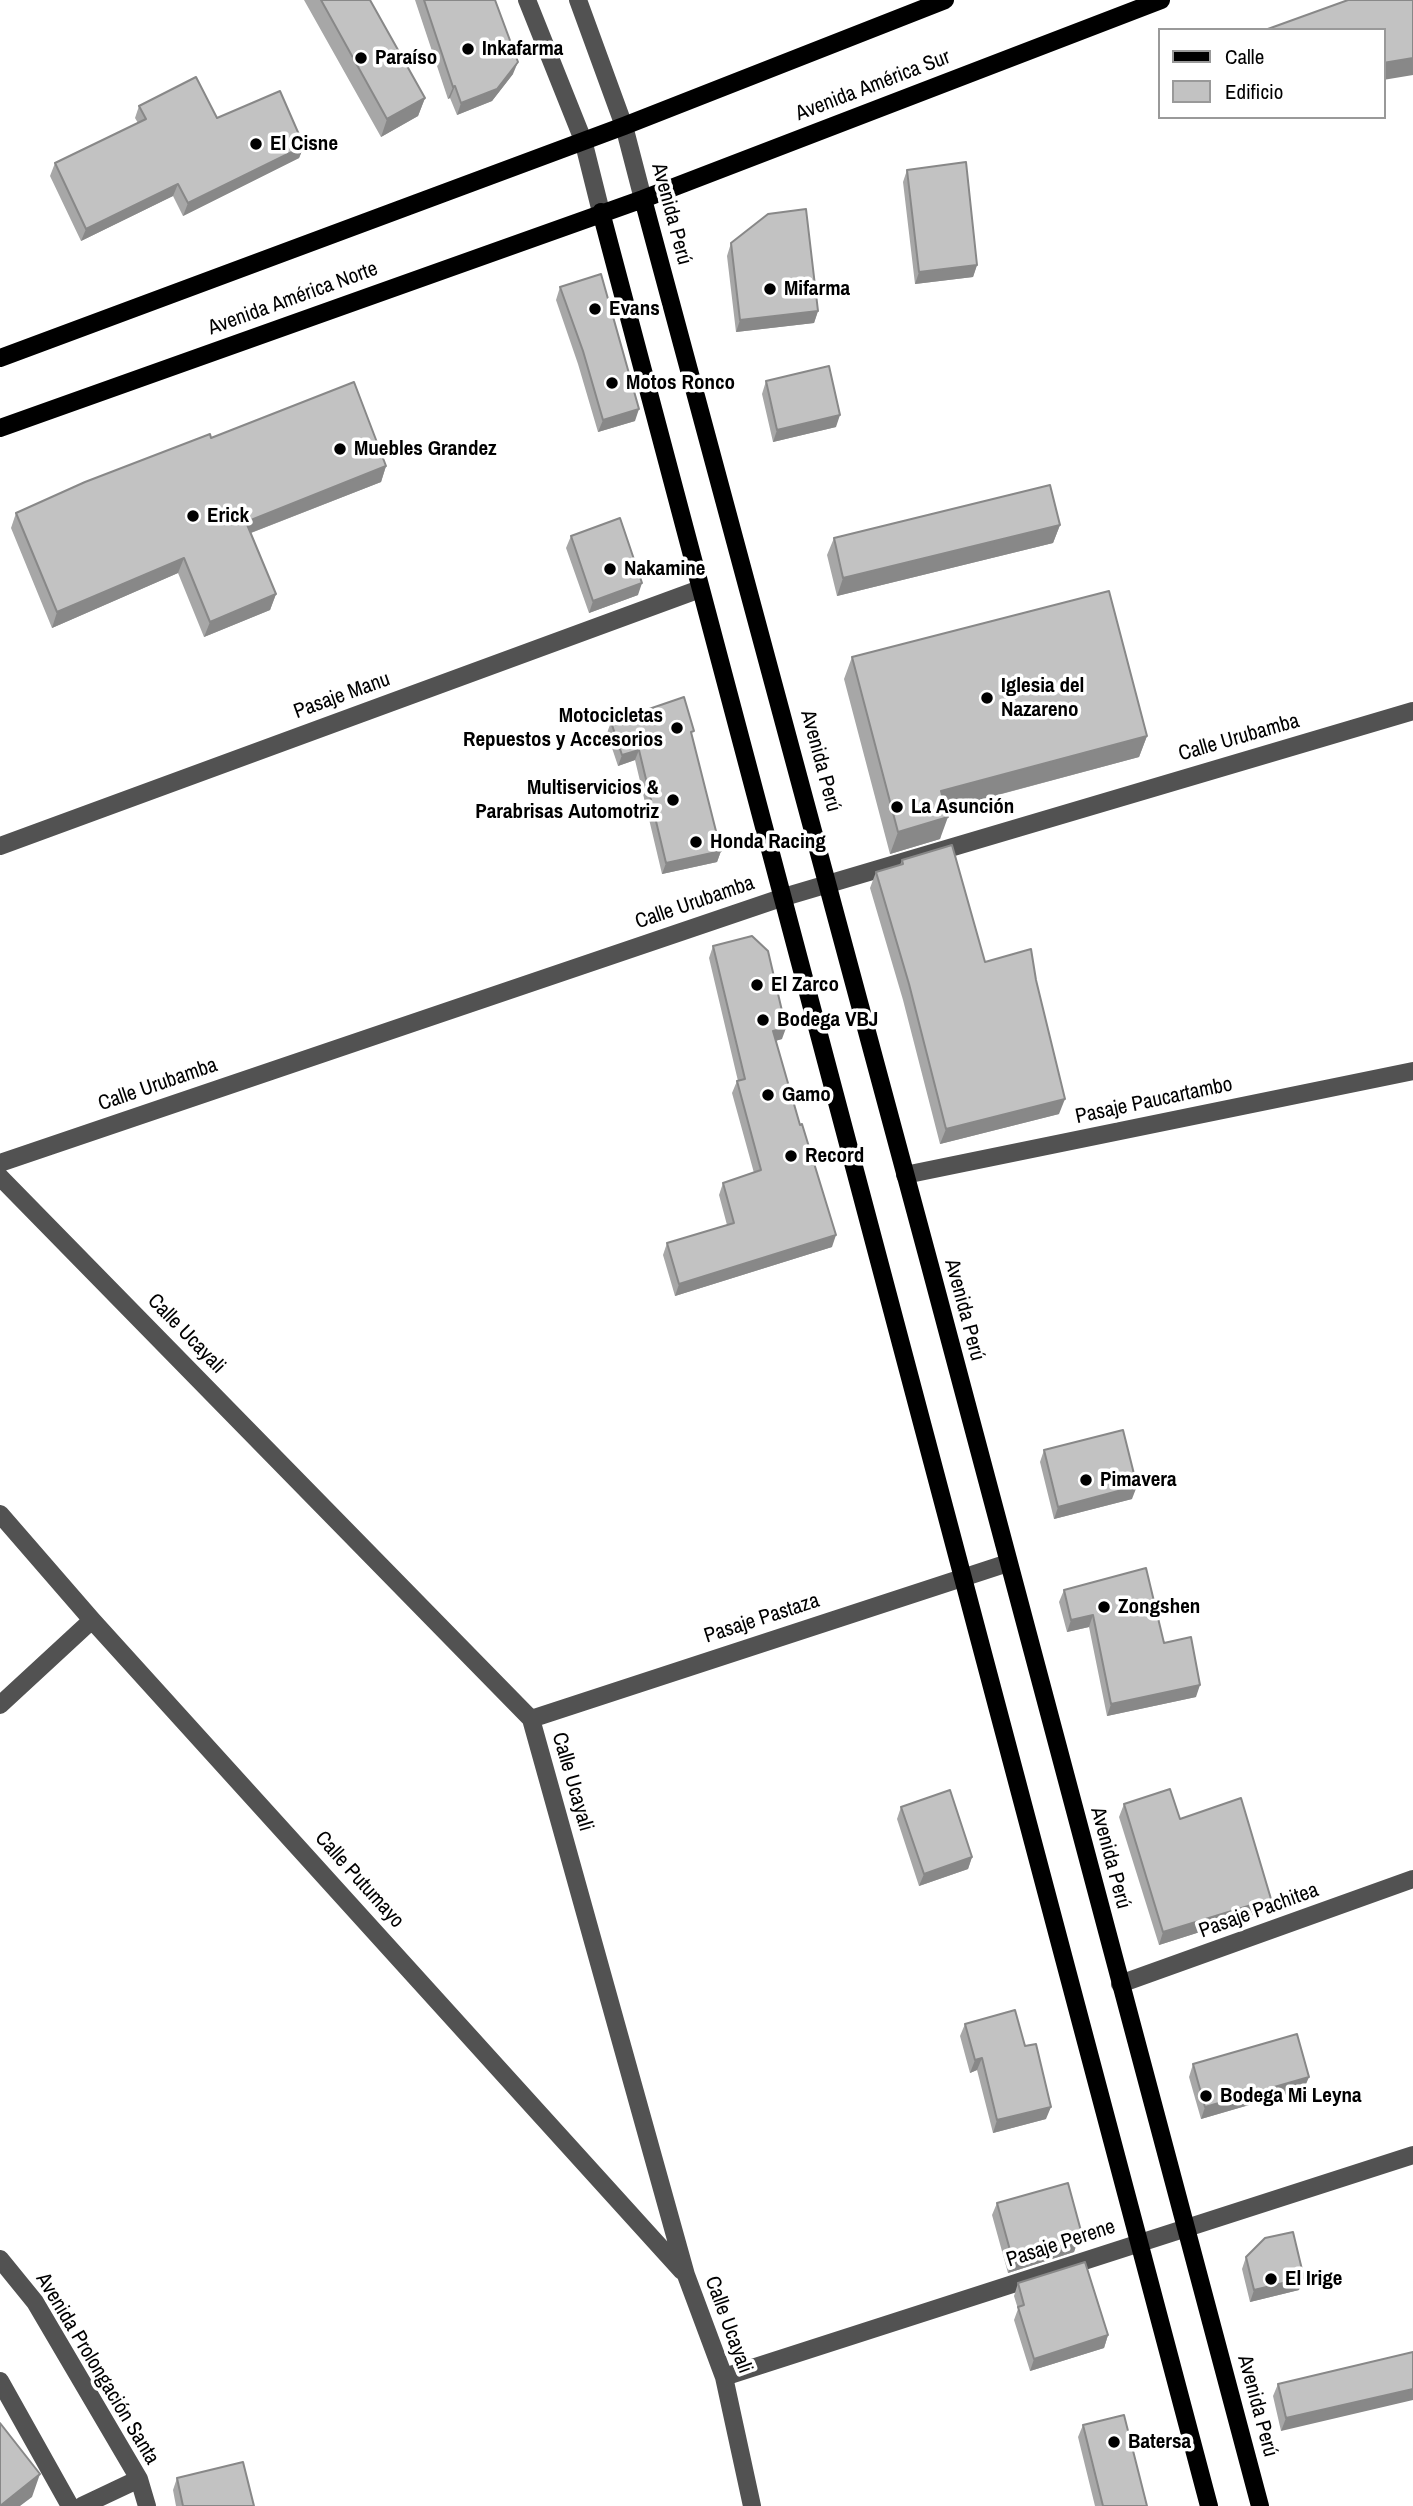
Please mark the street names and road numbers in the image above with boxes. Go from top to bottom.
street label: Avenida América Sur [792,45,954,127]
street label: Avenida Perú [645,160,697,268]
street label: Avenida América Norte [205,257,381,341]
street label: Pasaje Manu [290,667,394,725]
street label: Avenida Perú [794,707,846,815]
street label: Calle Urubamba [1176,709,1302,767]
street label: Calle Urubamba [632,871,758,935]
street label: Calle Urubamba [95,1053,221,1117]
street label: Pasaje Paucartambo [1073,1072,1235,1130]
street label: Avenida Perú [938,1256,990,1364]
street label: Calle Ucayali [142,1289,230,1379]
street label: Pasaje Pastaza [701,1589,823,1649]
street label: Calle Ucayali [546,1730,598,1834]
street label: Avenida Perú [1084,1804,1136,1912]
street label: Calle Putumayo [309,1826,409,1934]
street label: Pasaje Pachitea [1196,1878,1322,1944]
street label: Pasaje Perene [1003,2215,1119,2273]
street label: Avenida Prolongación Santa [30,2269,164,2469]
street label: Calle Ucayali [699,2273,757,2377]
street label: Avenida Perú [1231,2352,1283,2460]

